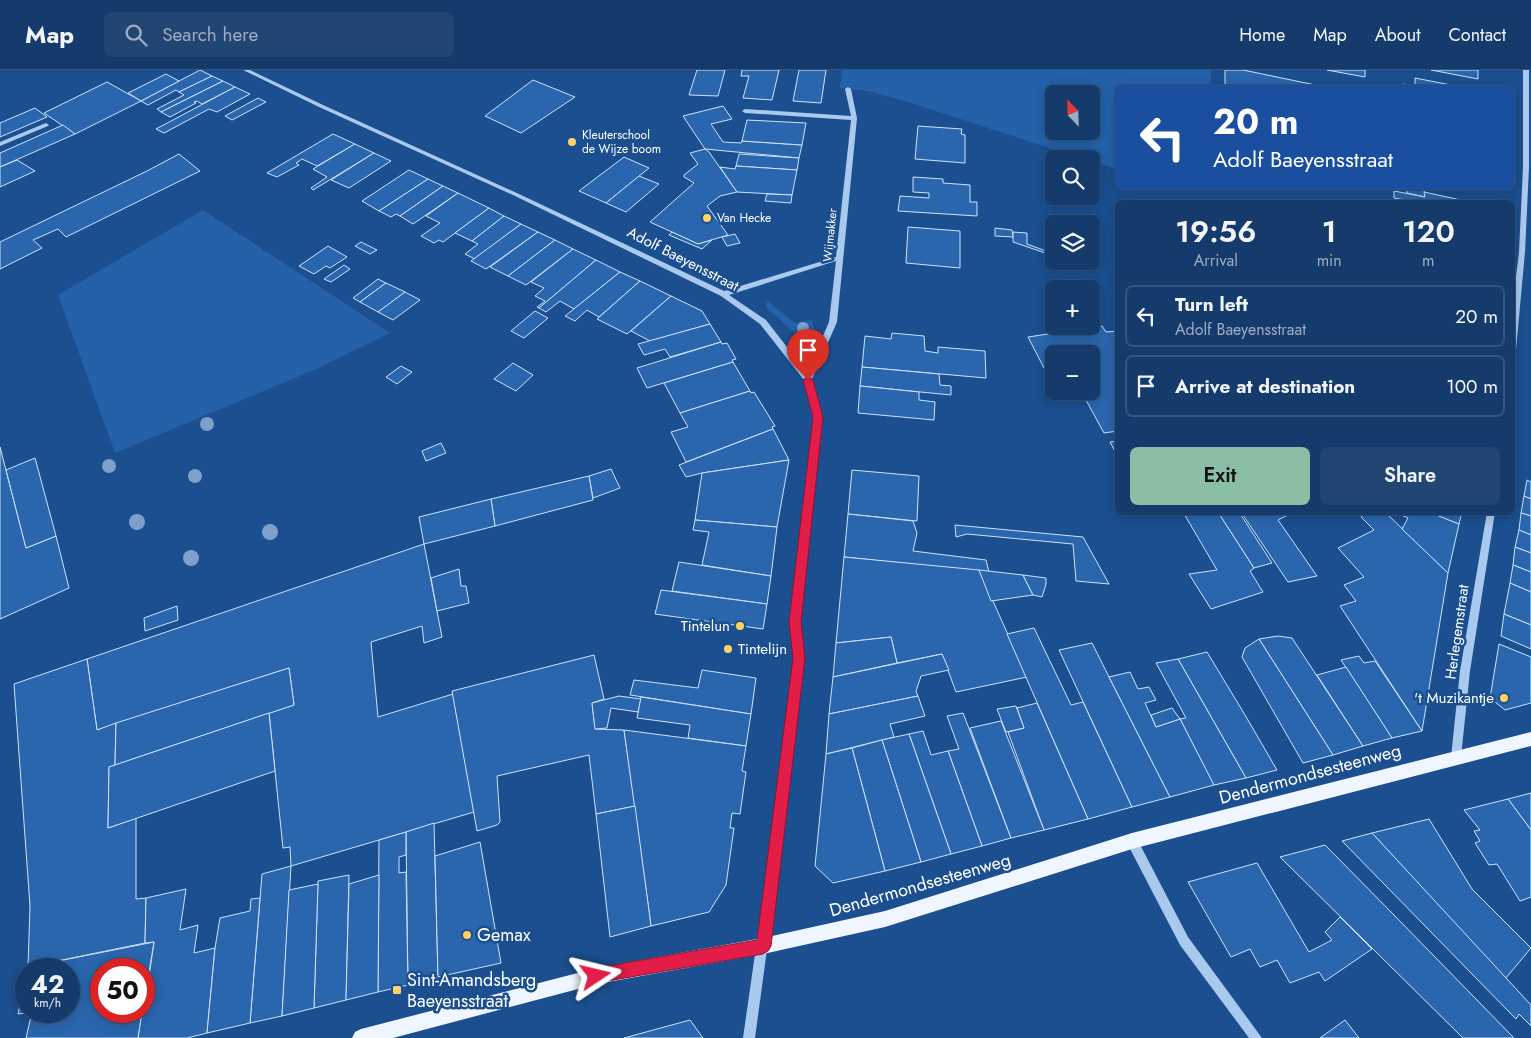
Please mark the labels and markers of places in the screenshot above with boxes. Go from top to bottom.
place label: Kleuterschool de Wijze boom [582,126,661,158]
marker: Kleuterschool de Wijze boom [566,136,578,148]
place label: Van Hecke [717,209,771,227]
marker: Van Hecke [701,212,713,224]
pin [787,329,829,380]
place label: Tintelun [681,615,730,637]
marker: Tintelun [734,620,746,632]
place label: Tintelijn [738,638,787,660]
marker: Tintelijn [722,643,734,655]
place label: 't Muzikantje [1414,687,1494,709]
marker: 't Muzikantje [1498,692,1510,704]
place label: Gemax [477,922,531,948]
marker: Gemax [461,929,473,941]
place label: Sint-Amandsberg Baeyensstraat [407,967,536,1014]
marker: Sint-Amandsberg Baeyensstraat [391,984,403,996]

